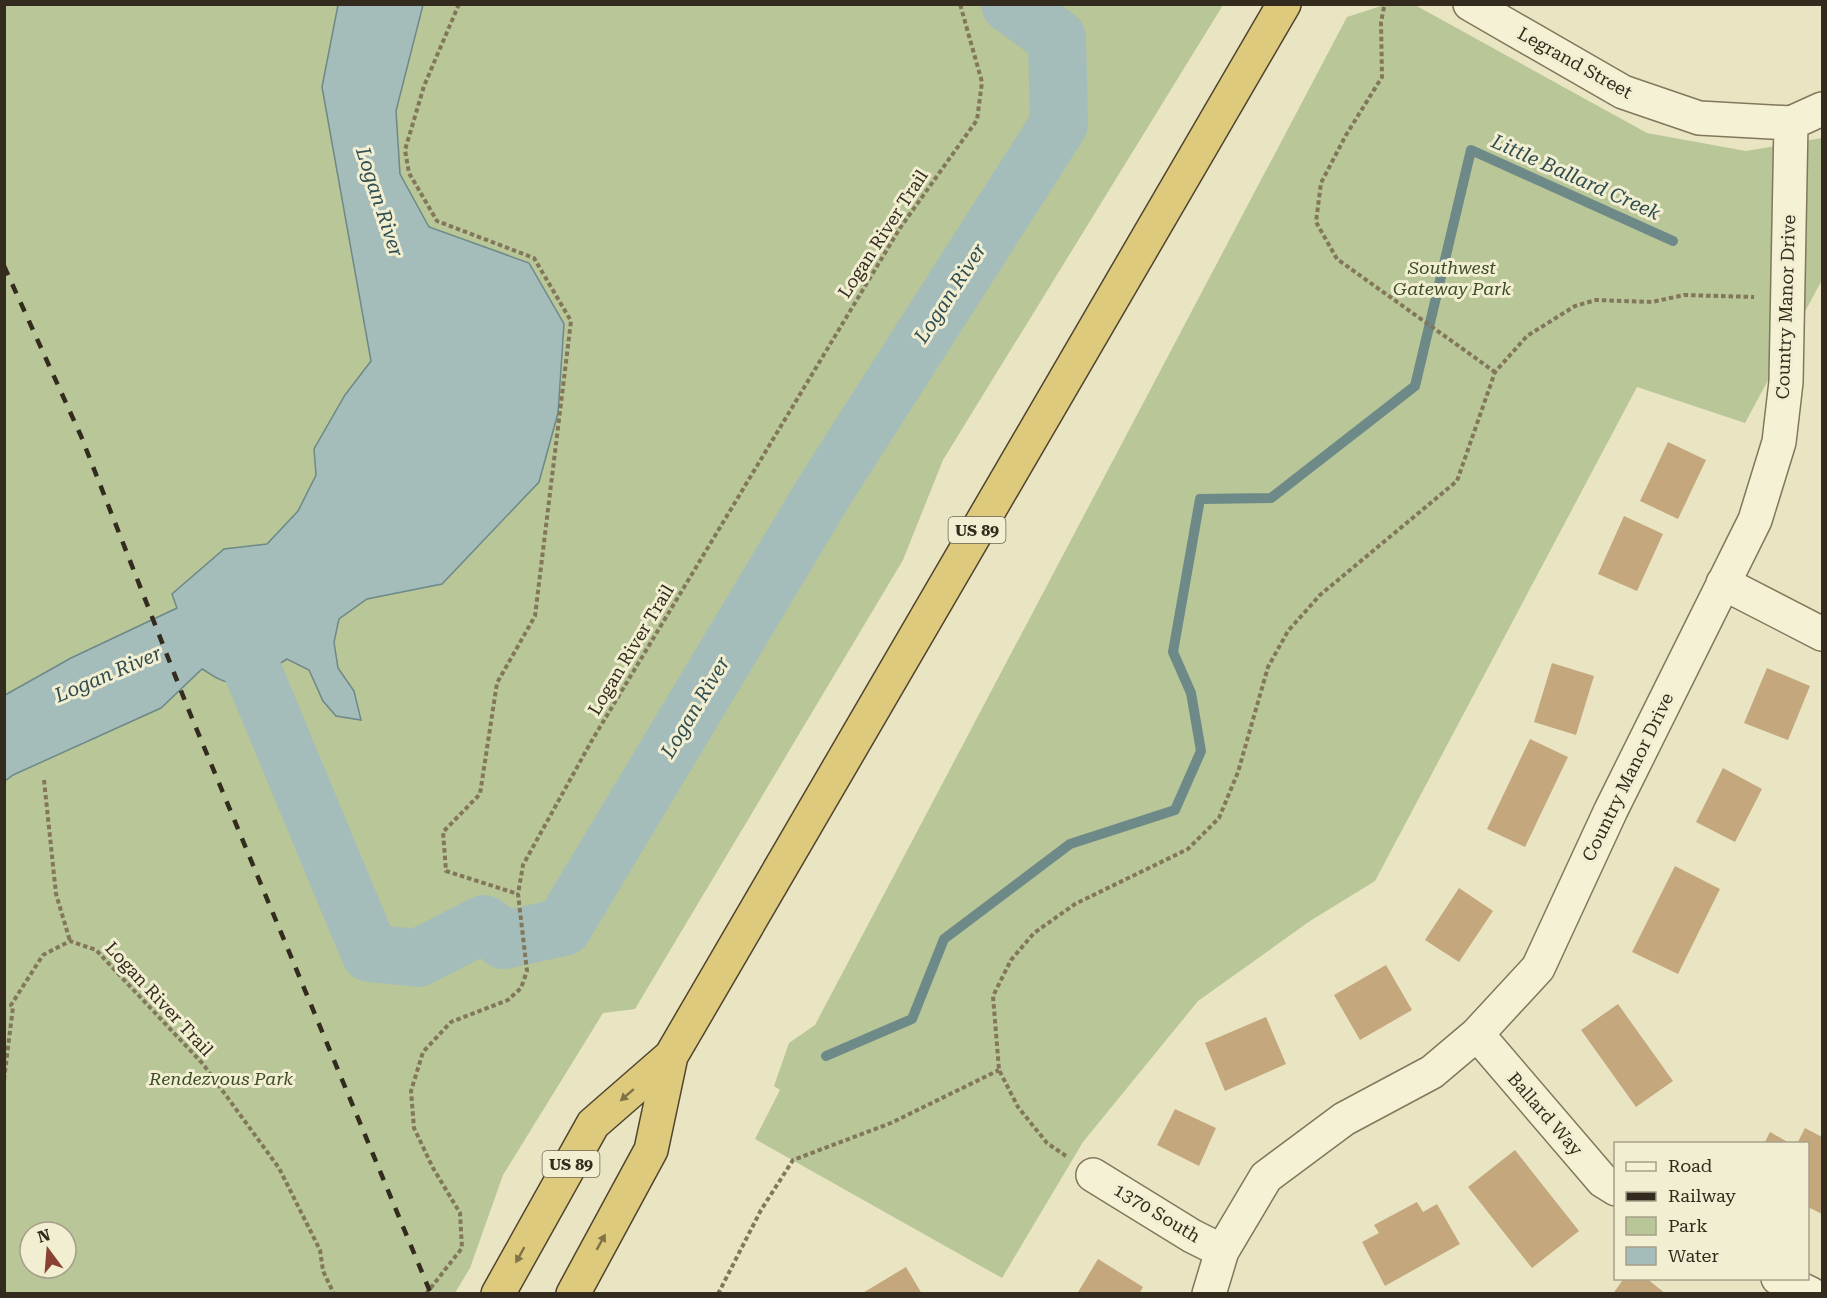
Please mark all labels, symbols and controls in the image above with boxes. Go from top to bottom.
street label: Legrand Street [1514,22,1636,103]
water label: Little Ballard Creek [1487,129,1664,225]
water label: Logan River [351,143,409,260]
street label: Logan River Trail [833,165,932,302]
street label: Country Manor Drive [1772,214,1799,400]
water label: Logan River [908,238,991,348]
park label: Southwest Gateway Park [1393,257,1511,299]
road number: US 89 [948,517,1006,543]
street label: Logan River Trail [583,580,678,719]
water label: Logan River [50,640,166,708]
water label: Logan River [655,652,735,763]
street label: Country Manor Drive [1578,689,1678,864]
street label: Logan River Trail [101,937,218,1060]
park label: Rendezvous Park [148,1068,293,1089]
street label: Ballard Way [1504,1068,1587,1160]
one-way arrow [620,1088,635,1101]
legend [1614,1142,1809,1280]
road number: US 89 [542,1151,600,1177]
text: Road [1668,1155,1713,1176]
street label: 1370 South [1110,1179,1205,1247]
text: Railway [1668,1185,1736,1206]
text: Park [1668,1215,1708,1236]
north arrow [18,1220,78,1280]
text: N [35,1225,53,1247]
one-way arrow [596,1233,606,1250]
text: Water [1668,1245,1719,1266]
one-way arrow [515,1247,525,1264]

